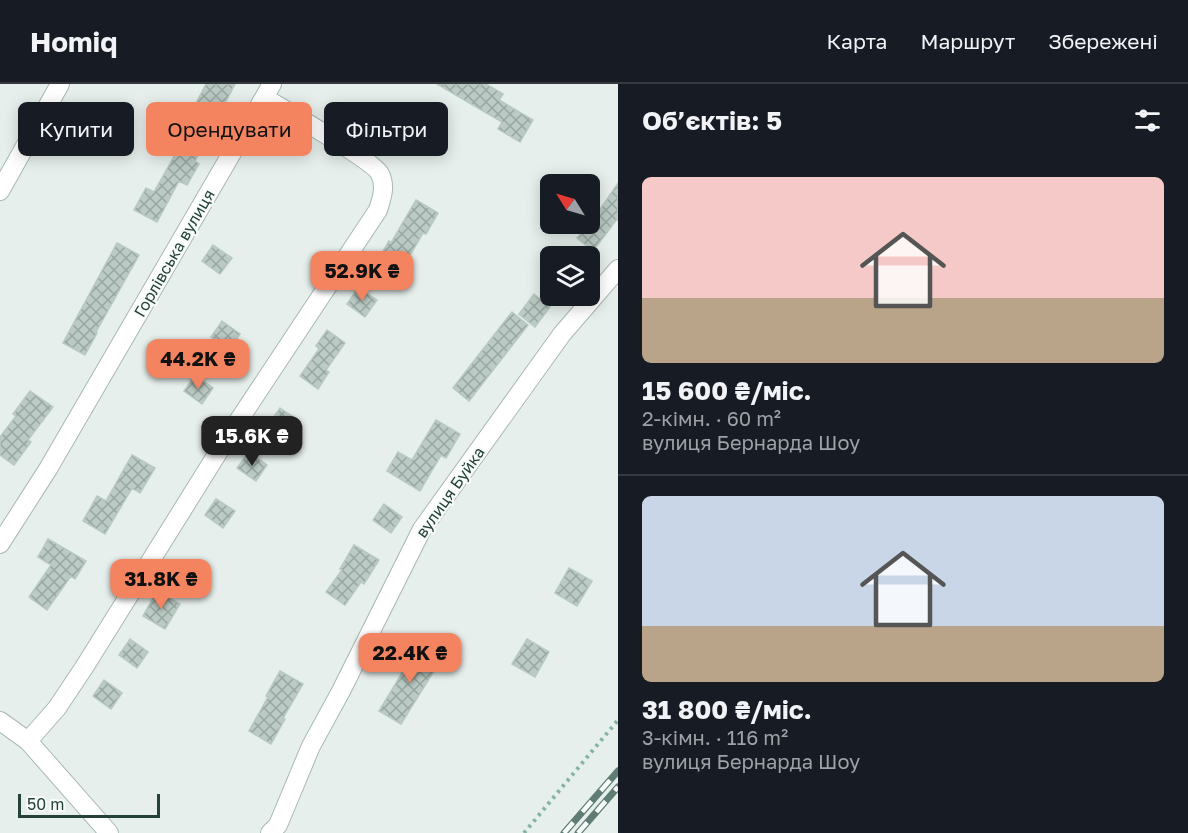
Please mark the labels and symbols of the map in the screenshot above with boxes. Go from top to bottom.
north arrow [540,174,600,234]
street label: Горлівська вулиця [129,186,219,320]
pin: 52.9K ₴ [307,251,417,302]
pin: 44.2K ₴ [143,339,253,390]
pin: 15.6K ₴ [197,416,307,467]
street label: вулиця Буйка [411,443,489,541]
pin: 31.8K ₴ [106,559,216,610]
pin: 22.4K ₴ [355,633,465,684]
scale bar [18,791,160,818]

